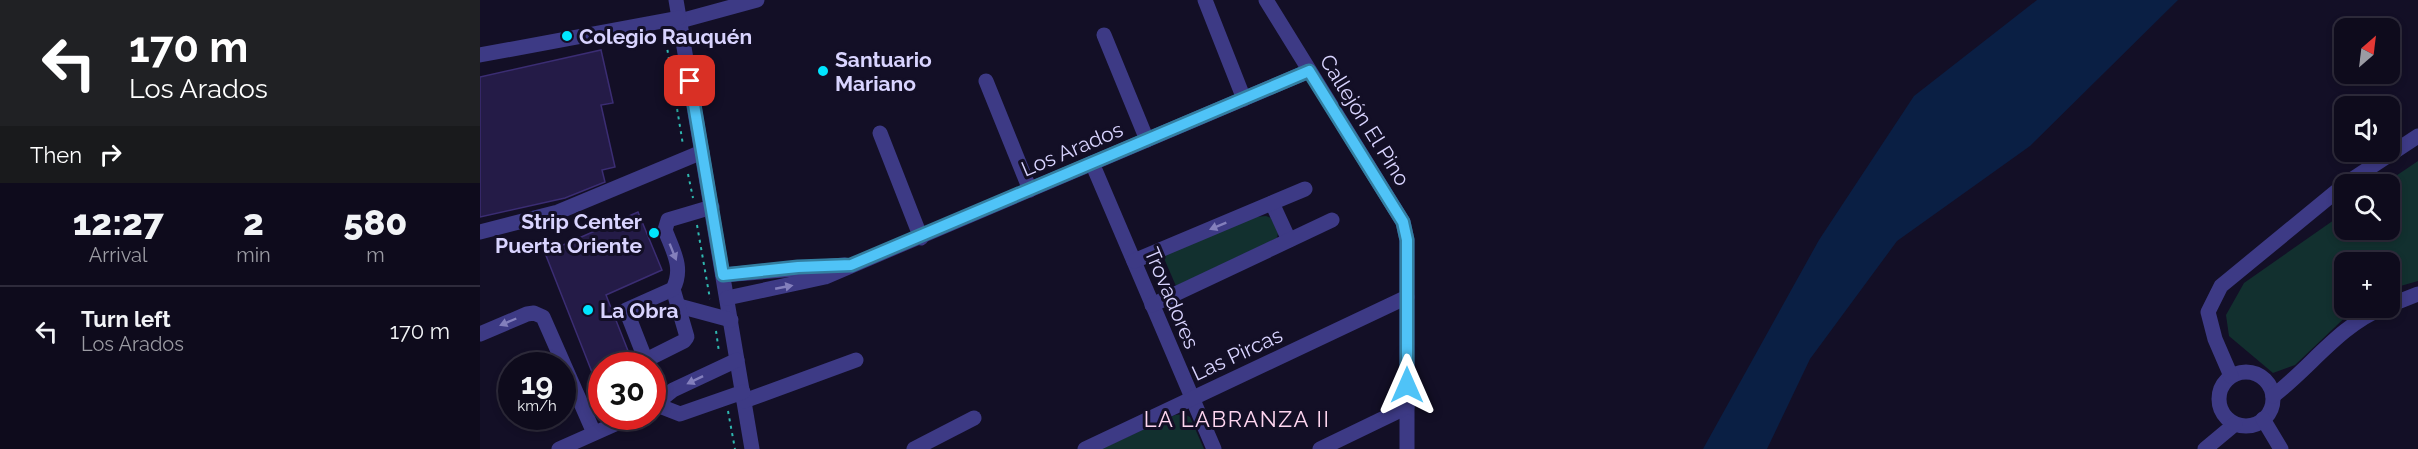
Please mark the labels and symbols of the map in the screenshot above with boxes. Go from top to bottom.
north arrow [2334,18,2400,84]
place label: Colegio Rauquén [579,24,752,49]
marker: Colegio Rauquén [560,29,574,43]
place label: Santuario Mariano [835,47,932,96]
street label: Callejón El Pino [1315,50,1415,190]
pin [664,55,715,106]
marker: Santuario Mariano [816,64,830,78]
street label: Los Arados [1017,116,1127,182]
place label: Strip Center Puerta Oriente [495,209,642,258]
one-way arrow [1209,221,1227,231]
marker: Strip Center Puerta Oriente [647,226,661,240]
one-way arrow [669,243,678,261]
street label: Trovadores [1139,244,1205,352]
one-way arrow [775,282,794,291]
place label: La Obra [600,298,679,323]
marker: La Obra [581,303,595,317]
one-way arrow [499,317,517,327]
street label: Las Pircas [1188,322,1286,386]
speed limit sign: 30 [588,352,666,430]
position arrow [1375,353,1439,417]
one-way arrow [687,375,704,384]
district label: LA LABRANZA II [1144,406,1330,432]

